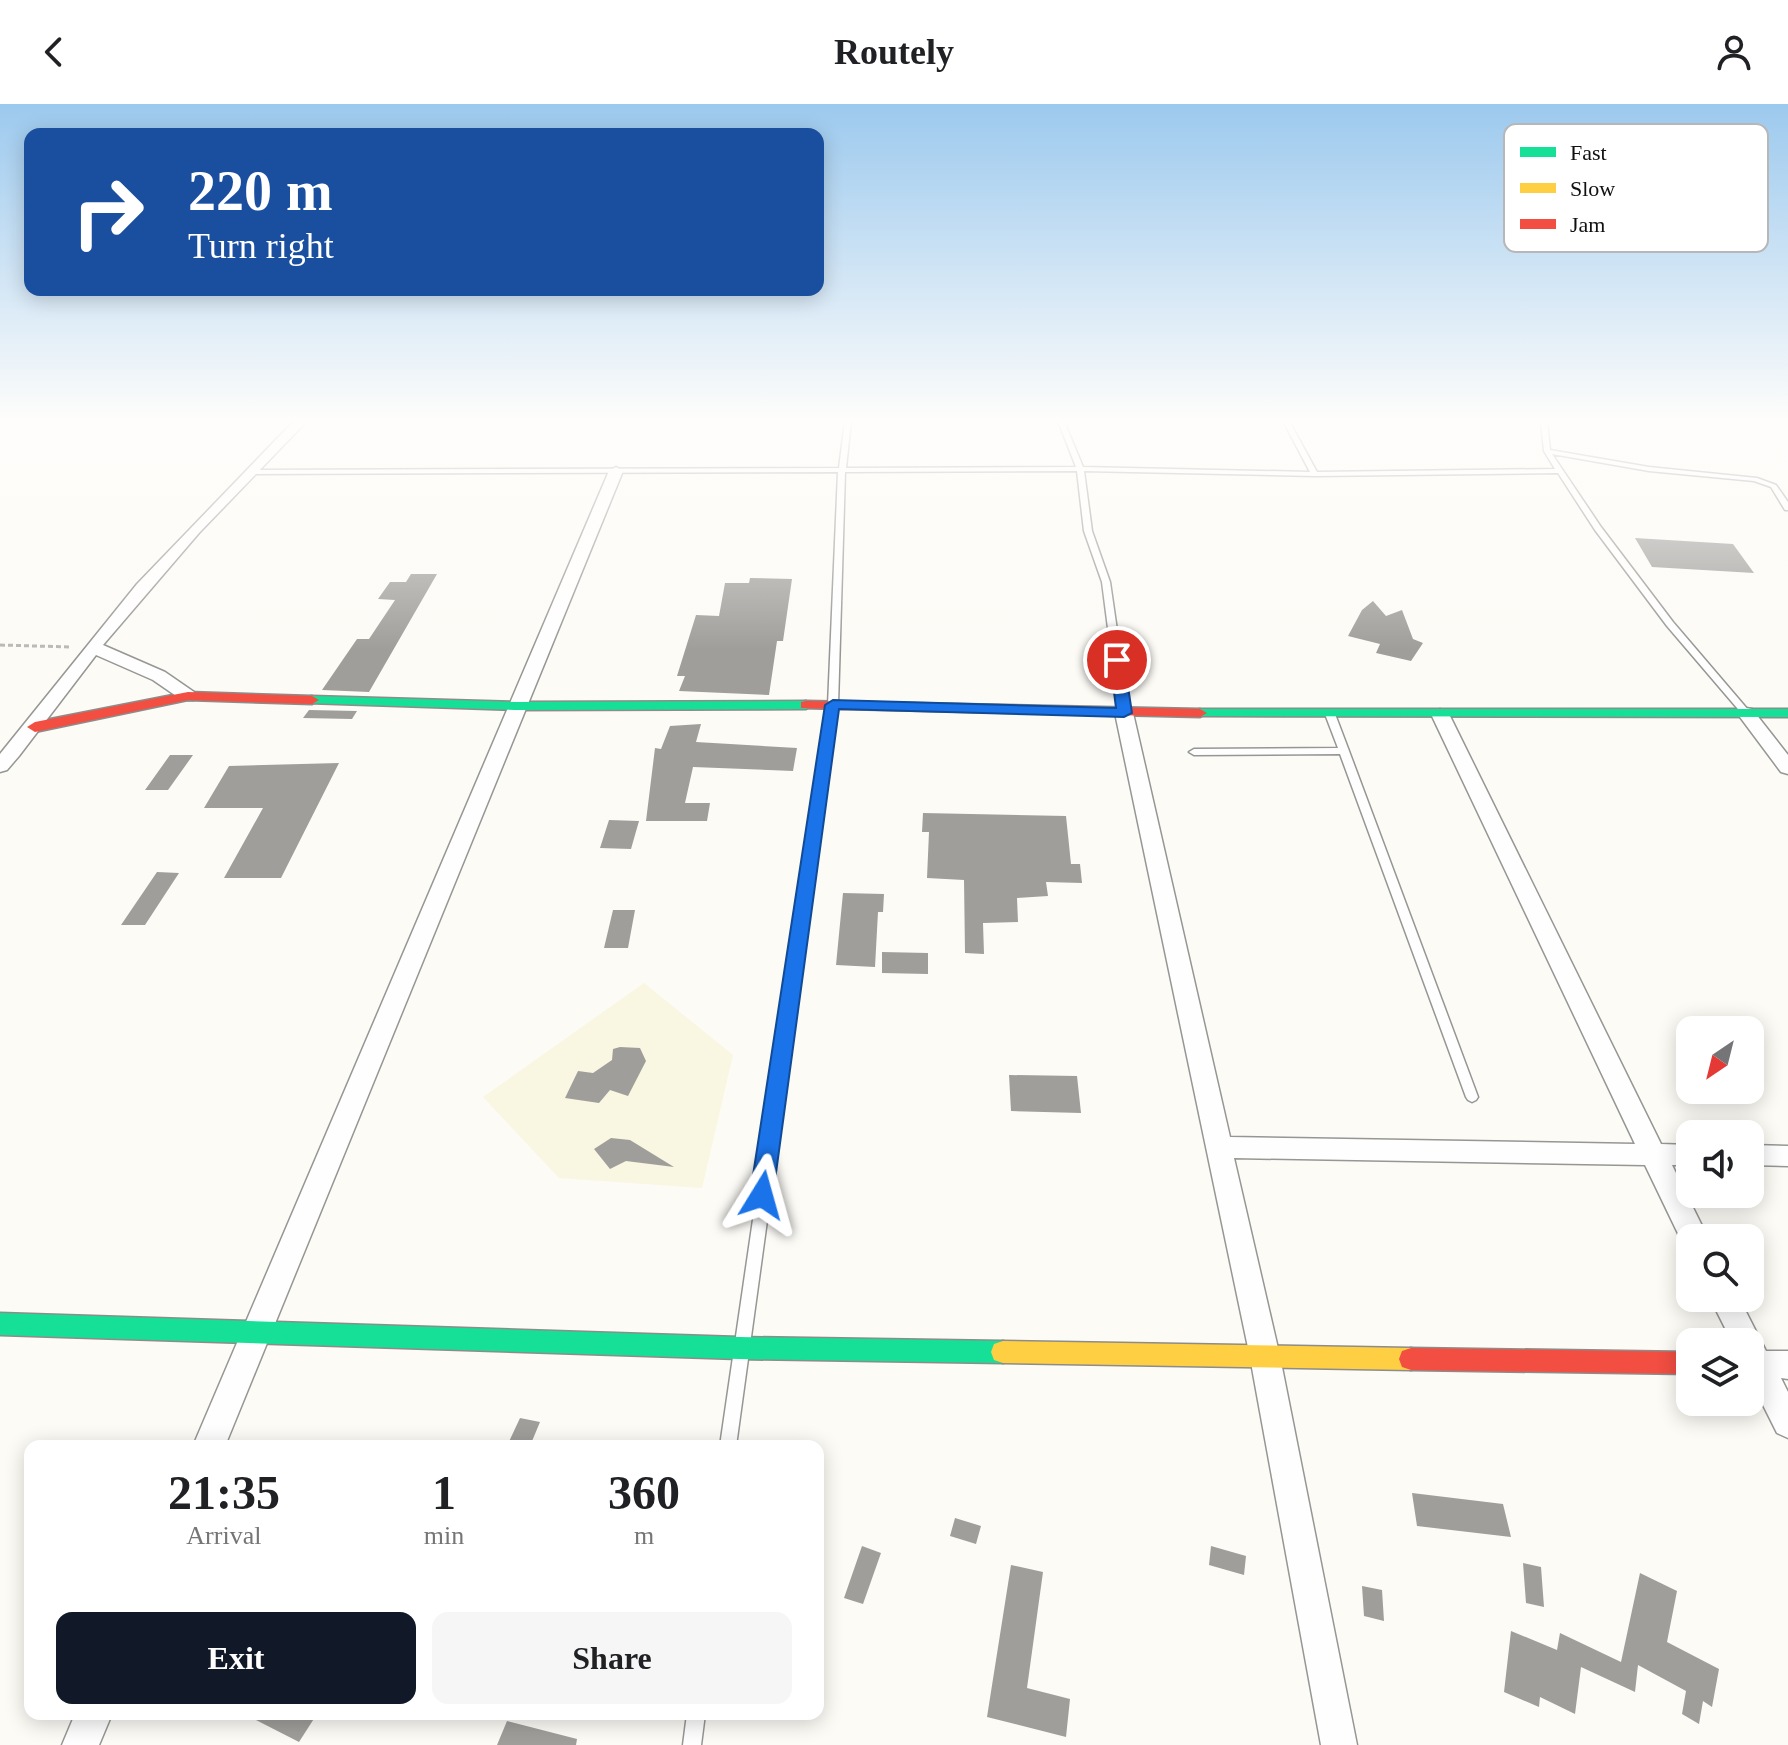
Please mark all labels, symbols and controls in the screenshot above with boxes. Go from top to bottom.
icon: back [32,30,76,74]
icon: person [1712,30,1756,74]
text: Routely [834,32,954,72]
legend [1504,124,1768,252]
text: Fast [1570,140,1607,165]
icon: right [56,160,160,264]
text: 220 m [188,160,333,222]
text: Slow [1570,176,1615,201]
text: Jam [1570,212,1605,237]
text: Turn right [188,226,334,266]
pin [1083,626,1151,694]
icon: arrive [1095,638,1139,682]
north arrow [1676,1016,1764,1104]
map controls [1676,1016,1764,1416]
button: sound [1676,1120,1764,1208]
position arrow [720,1153,804,1237]
button: search [1676,1224,1764,1312]
button: layers [1676,1328,1764,1416]
text: 21:35 [168,1466,280,1519]
text: 1 [432,1466,456,1519]
text: 360 [608,1466,680,1519]
text: Arrival [186,1521,261,1550]
text: min [424,1521,464,1550]
text: m [634,1521,654,1550]
button: Exit [56,1612,416,1704]
button: Share [432,1612,792,1704]

